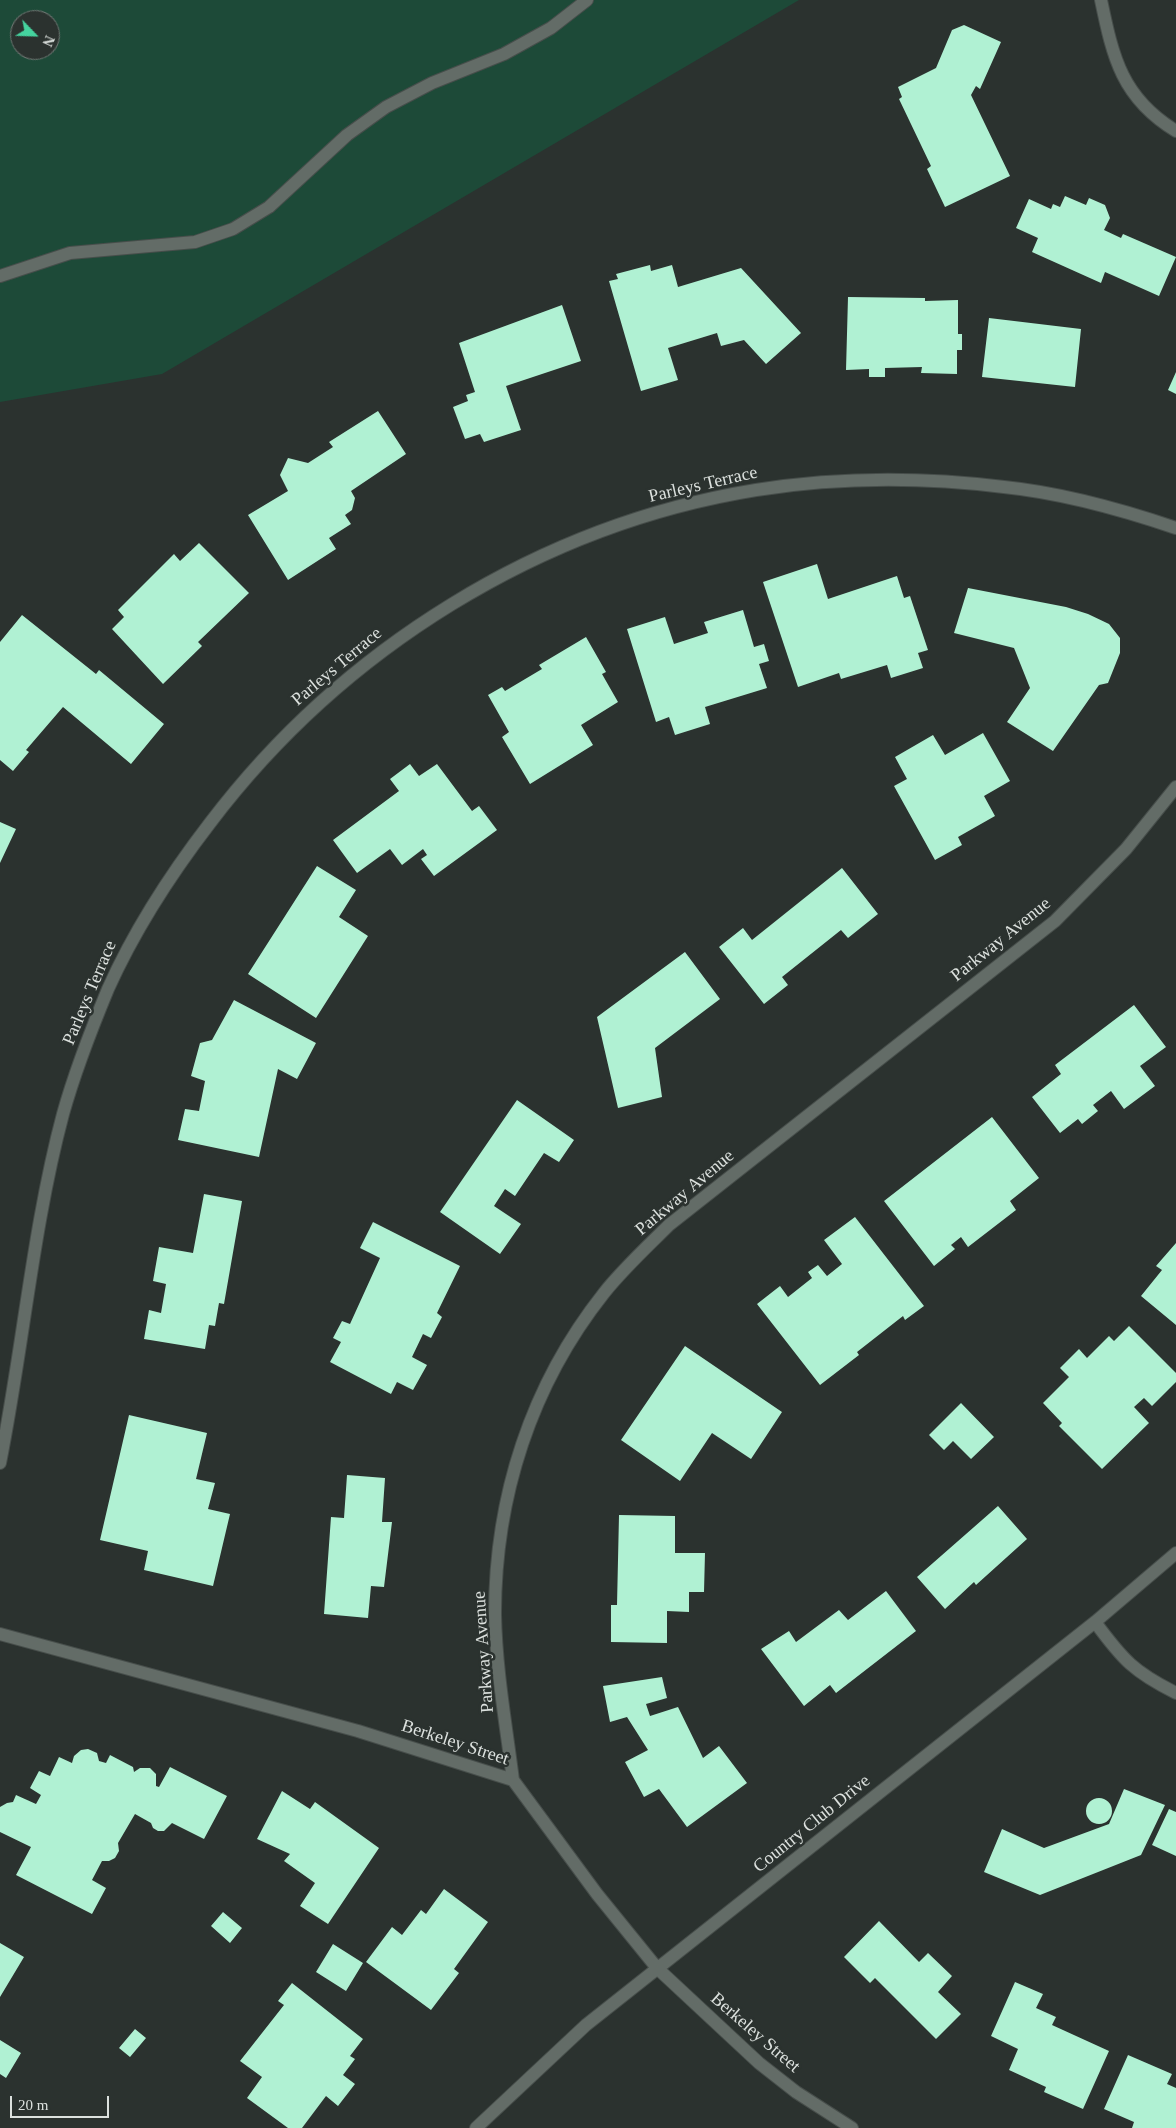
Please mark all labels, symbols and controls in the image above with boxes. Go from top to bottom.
north arrow [10,10,60,60]
text: N [39,33,57,49]
street label: Parleys Terrace [646,462,760,508]
street label: Parleys Terrace [287,623,387,711]
street label: Parkway Avenue [947,893,1055,987]
street label: Parleys Terrace [58,938,122,1048]
street label: Parkway Avenue [631,1145,739,1241]
street label: Parkway Avenue [469,1590,499,1714]
street label: Berkeley Street [399,1716,511,1770]
street label: Country Club Drive [749,1770,875,1878]
street label: Berkeley Street [706,1988,804,2078]
scale bar [12,2086,111,2118]
text: 20 m [18,2097,48,2113]

